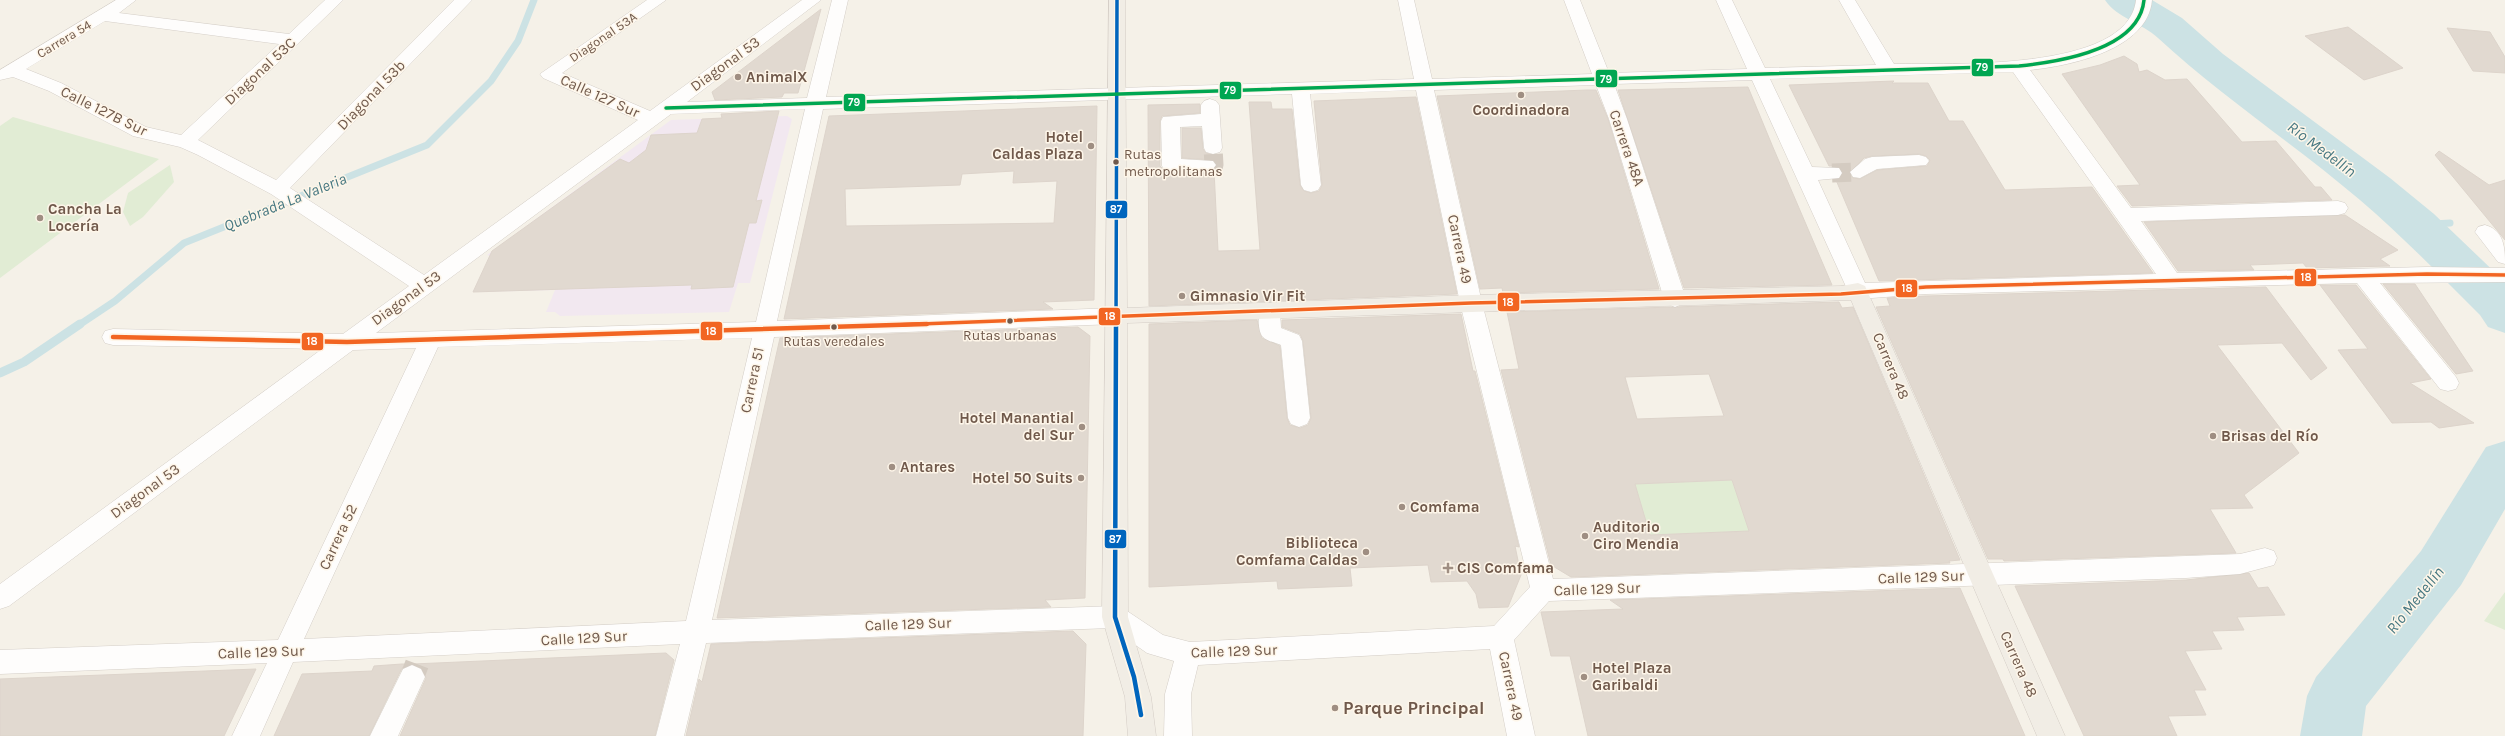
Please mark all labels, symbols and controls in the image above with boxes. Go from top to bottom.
street label: Diagonal 53A [566,9,640,65]
street label: Carrera 54 [34,17,94,61]
street label: Diagonal 53C [221,33,299,109]
street label: Diagonal 53 [687,33,763,95]
street label: Diagonal 53b [333,56,409,134]
line badge: 79 [1971,58,1994,77]
text: 79 [1976,61,1988,74]
place label: AnimalX [746,68,807,86]
line badge: 79 [1595,69,1618,88]
street label: Calle 127 Sur [558,71,643,122]
marker: AnimalX [733,72,743,82]
text: 79 [1600,73,1612,86]
line badge: 79 [1219,81,1242,100]
street label: Calle 127B Sur [58,82,151,140]
text: 79 [1224,84,1236,97]
marker: Coordinadora [1516,90,1526,100]
line badge: 79 [843,93,866,112]
text: 79 [848,96,860,109]
place label: Coordinadora [1473,101,1569,119]
street label: Carrera 48A [1606,108,1649,189]
water label: Río Medellín [2284,117,2360,181]
place label: Hotel Caldas Plaza [992,128,1083,163]
marker: Hotel Caldas Plaza [1086,141,1096,151]
place label: Rutas metropolitanas [1124,146,1223,180]
marker: Rutas metropolitanas [1111,157,1121,167]
water label: Quebrada La Valeria [221,169,349,235]
place label: Cancha La Locería [48,200,122,235]
line badge: 87 [1105,200,1128,219]
text: 87 [1110,203,1123,216]
marker: Cancha La Locería [35,213,45,223]
street label: Carrera 49 [1444,213,1476,285]
street label: Diagonal 53 [368,267,444,329]
line badge: 18 [2294,268,2317,287]
text: 18 [2300,271,2312,284]
line badge: 18 [1895,279,1918,298]
text: 18 [1901,282,1913,295]
place label: Gimnasio Vir Fit [1190,287,1305,305]
marker: Gimnasio Vir Fit [1177,291,1187,301]
line badge: 18 [1497,292,1520,312]
text: 18 [1502,296,1514,309]
line badge: 18 [1098,307,1121,326]
text: 18 [1104,310,1116,323]
marker: Rutas urbanas [1005,316,1015,326]
line badge: 18 [700,321,723,341]
marker: Rutas veredales [829,322,839,332]
text: 18 [705,325,717,338]
place label: Rutas urbanas [963,327,1057,344]
street label: Carrera 48 [1869,330,1913,402]
line badge: 18 [301,332,324,351]
place label: Rutas veredales [783,333,885,350]
text: 18 [306,335,318,348]
street label: Carrera 51 [736,346,768,414]
place label: Hotel Manantial del Sur [959,409,1074,444]
marker: Hotel Manantial del Sur [1077,422,1087,432]
place label: Brisas del Río [2221,427,2319,445]
marker: Brisas del Río [2208,431,2218,441]
place label: Antares [900,458,955,476]
street label: Diagonal 53 [107,460,183,522]
marker: Antares [887,462,897,472]
place label: Hotel 50 Suits [972,469,1073,487]
marker: Hotel 50 Suits [1076,473,1086,483]
place label: Comfama [1410,498,1480,516]
street label: Carrera 52 [315,501,361,573]
marker: Comfama [1397,502,1407,512]
place label: Auditorio Ciro Mendia [1593,518,1679,553]
line badge: 87 [1104,529,1127,549]
marker: Auditorio Ciro Mendia [1580,531,1590,541]
text: 87 [1109,533,1122,546]
place label: Biblioteca Comfama Caldas [1236,534,1358,569]
marker: Biblioteca Comfama Caldas [1361,547,1371,557]
place label: CIS Comfama [1457,559,1554,577]
marker: CIS Comfama [1442,562,1454,574]
water label: Río Medellín [2382,563,2448,637]
street label: Calle 129 Sur [1877,566,1965,588]
street label: Calle 129 Sur [1553,578,1641,600]
street label: Calle 129 Sur [864,613,952,635]
street label: Calle 129 Sur [540,627,628,649]
street label: Carrera 48 [1996,628,2042,700]
street label: Calle 129 Sur [1190,640,1278,662]
street label: Calle 129 Sur [217,641,305,663]
street label: Carrera 49 [1495,650,1527,722]
place label: Hotel Plaza Garibaldi [1592,659,1672,694]
marker: Hotel Plaza Garibaldi [1579,672,1589,682]
place label: Parque Principal [1343,697,1484,719]
marker: Parque Principal [1330,703,1340,713]

